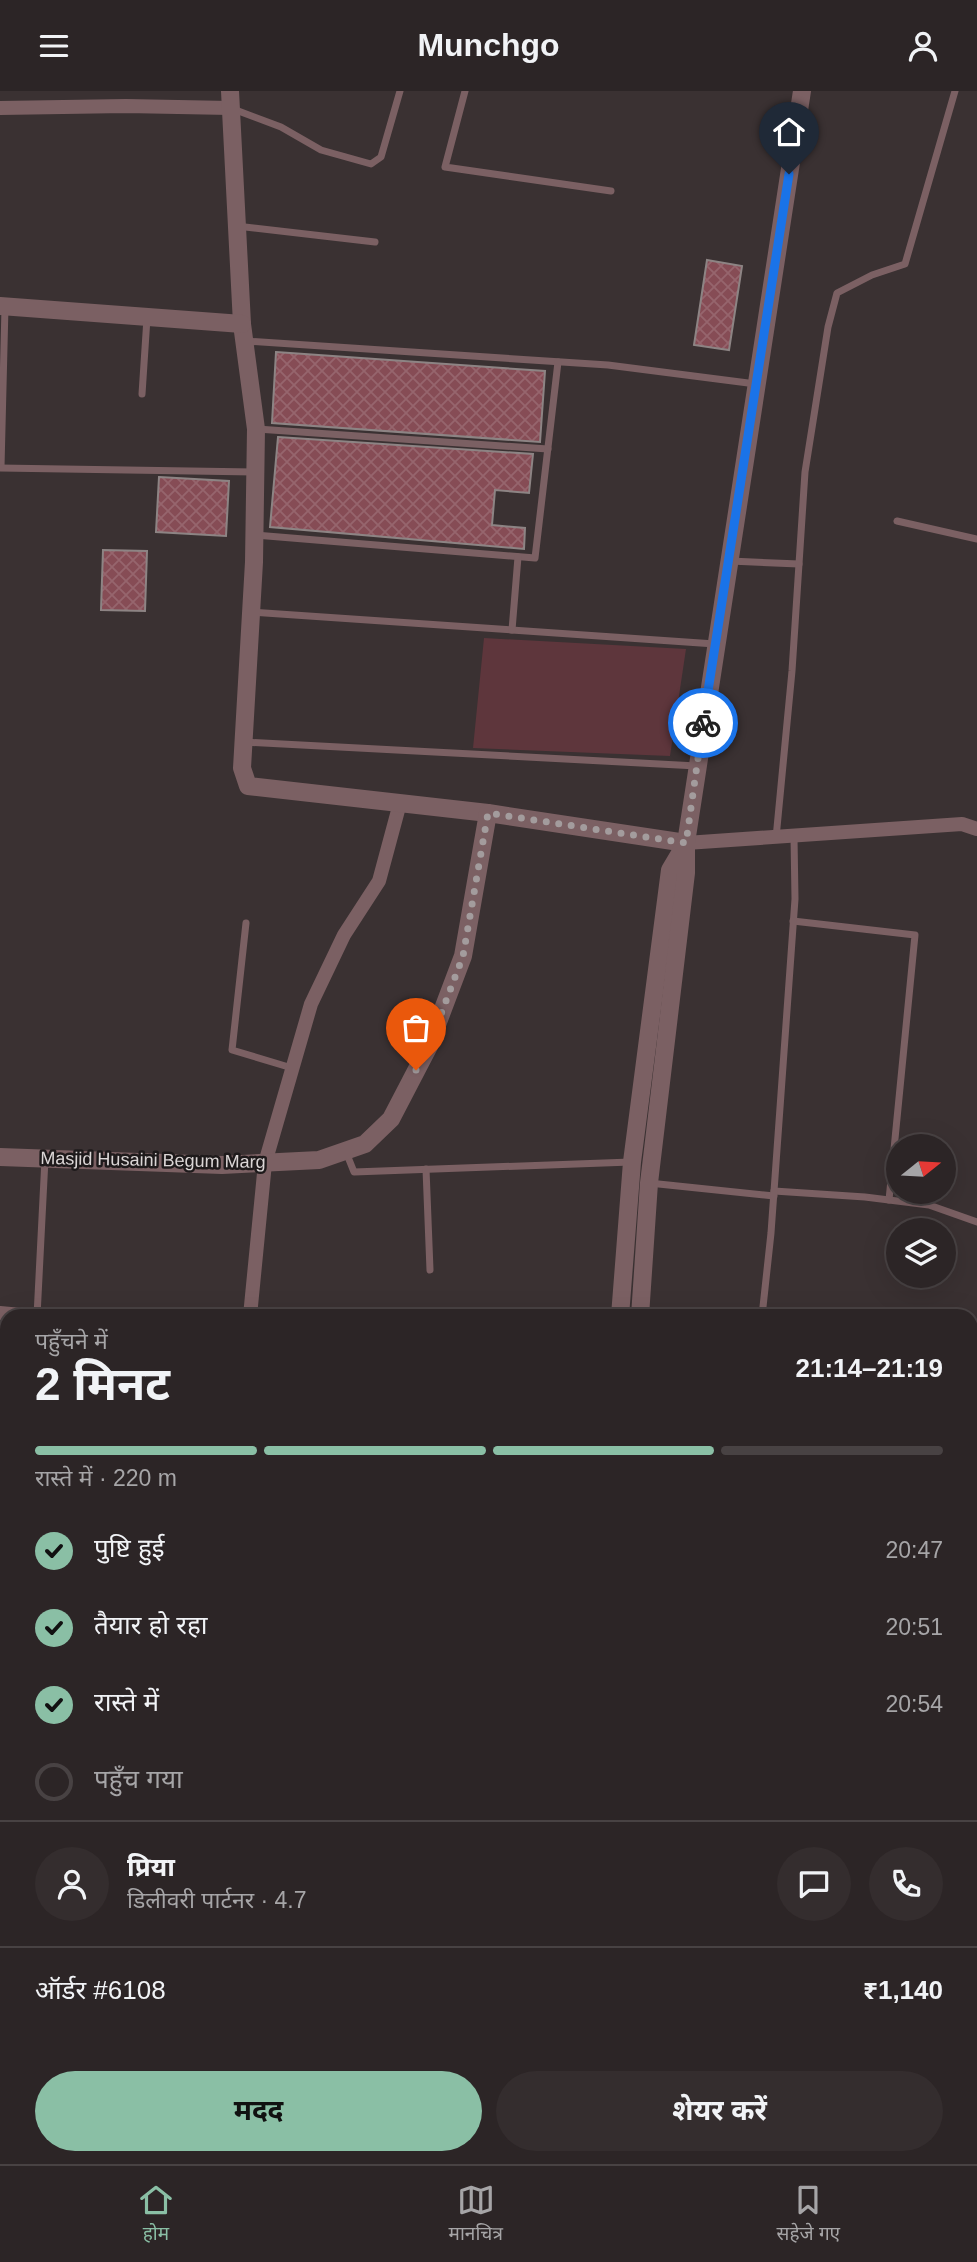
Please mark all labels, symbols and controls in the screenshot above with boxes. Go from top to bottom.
icon: menu [35,27,73,65]
text: Munchgo [417,27,560,63]
icon: person [904,27,942,65]
pin [759,102,819,174]
icon: home [770,113,808,151]
courier [668,688,738,758]
icon: bike [684,704,722,742]
pin [386,998,446,1070]
icon: bag [397,1009,435,1047]
north arrow [886,1134,956,1204]
map controls [886,1134,956,1288]
street label: Masjid Husaini Begum Marg [40,1148,266,1172]
button: layers [886,1218,956,1288]
text: पहुँचने में [35,1328,108,1354]
text: 21:14–21:19 [796,1353,943,1383]
text: 2 मिनट [35,1358,170,1410]
text: रास्ते में · 220 m [35,1465,177,1491]
icon: check [35,1532,73,1570]
text: पुष्टि हुई [94,1533,164,1563]
text: 20:47 [885,1537,943,1563]
icon: check [35,1609,73,1647]
text: तैयार हो रहा [94,1610,207,1640]
text: 20:51 [885,1614,943,1640]
icon: check [35,1686,73,1724]
text: रास्ते में [94,1687,159,1717]
text: 20:54 [885,1691,943,1717]
text: पहुँच गया [94,1764,183,1794]
button: person [35,1847,109,1921]
button: chat [777,1847,851,1921]
button: phone [869,1847,943,1921]
text: प्रिया [127,1852,175,1882]
text: डिलीवरी पार्टनर · 4.7 [127,1887,307,1913]
text: ऑर्डर #6108 [35,1975,166,2005]
text: ₹1,140 [863,1975,943,2005]
button: मदद [35,2071,482,2151]
button: शेयर करें [496,2071,943,2151]
tab: होम [137,2181,175,2248]
tab: मानचित्र [449,2181,503,2248]
tab: सहेजे गए [777,2181,840,2248]

